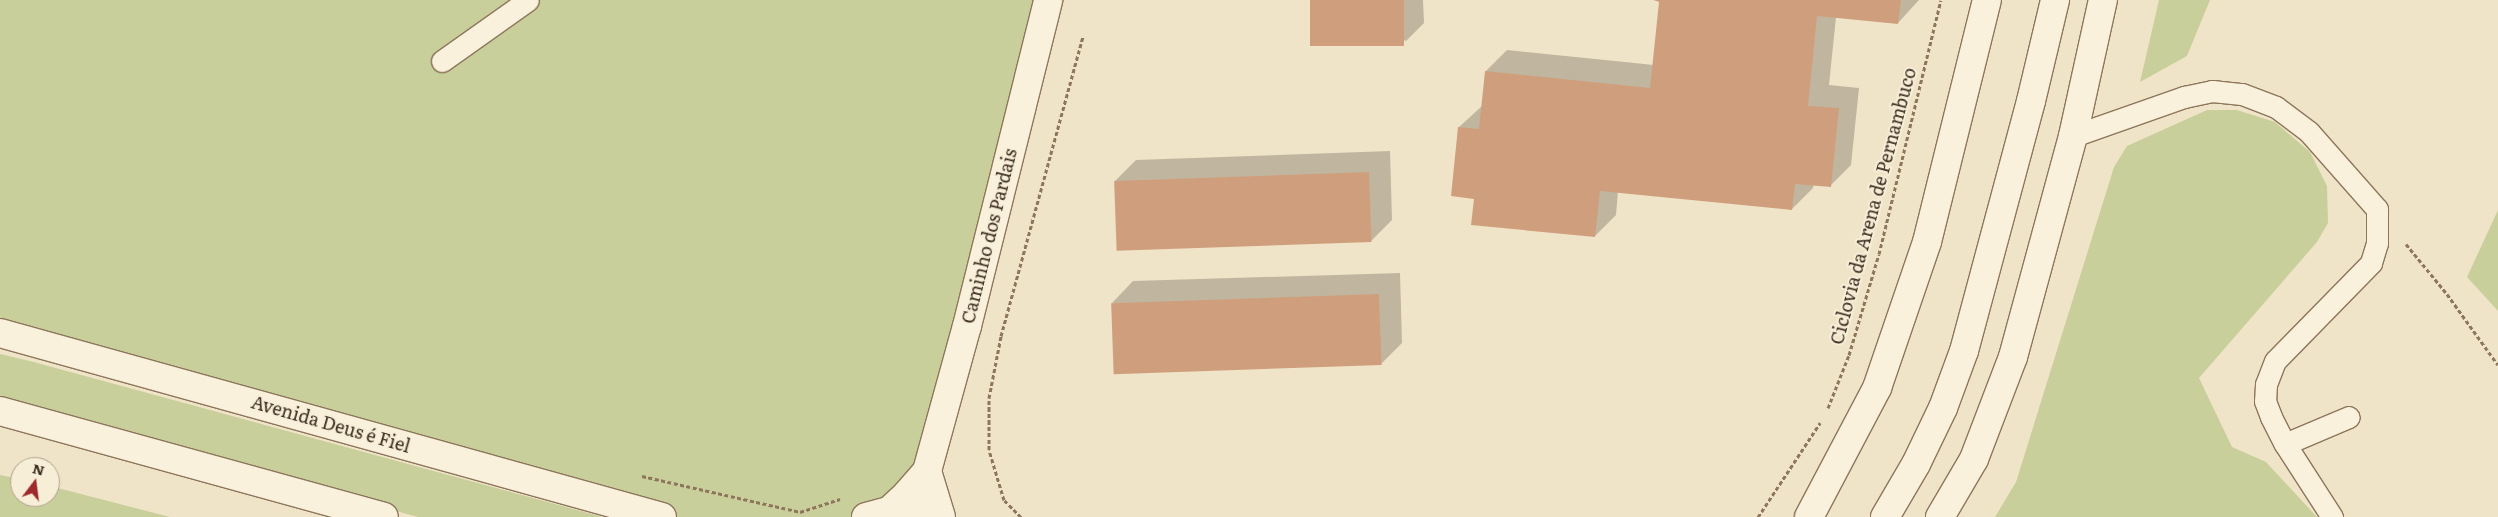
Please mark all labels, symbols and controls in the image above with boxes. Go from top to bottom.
street label: Ciclovia da Arena de Pernambuco [1826,65,1920,347]
street label: Caminho dos Pardais [957,146,1021,326]
street label: Avenida Deus é Fiel [249,391,413,457]
north arrow [10,457,60,507]
text: N [30,457,47,480]

